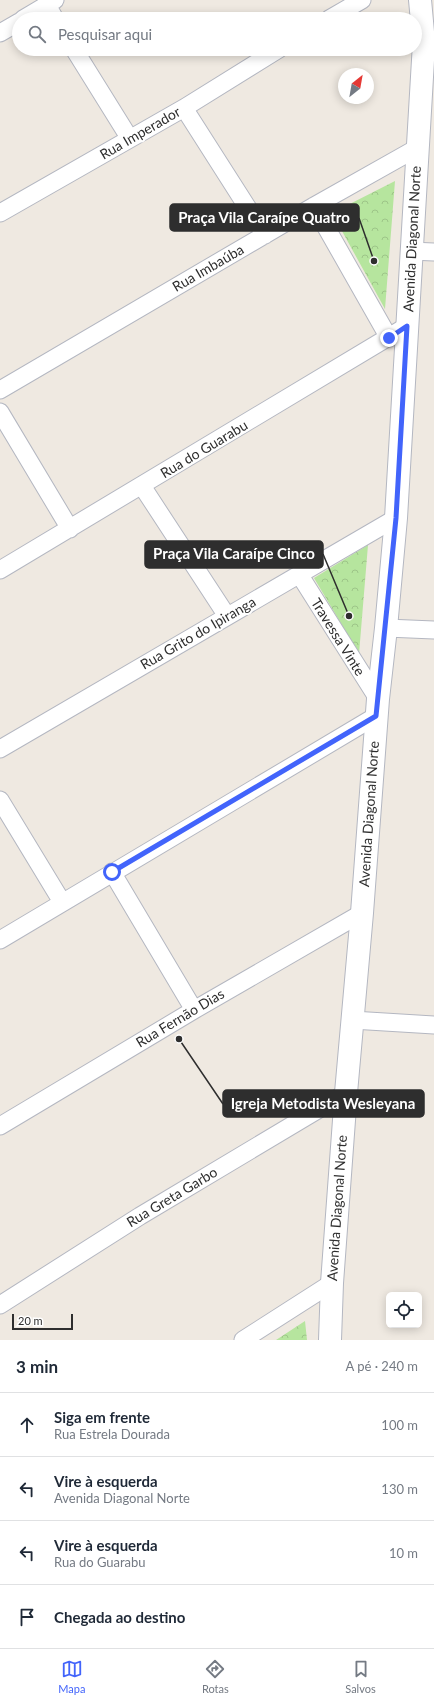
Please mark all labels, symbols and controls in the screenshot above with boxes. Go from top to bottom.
search box [12,12,422,56]
icon: search [26,23,48,45]
text: Pesquisar aqui [58,25,152,43]
north arrow [338,68,374,104]
street label: Rua Imperador [96,103,183,162]
street label: Avenida Diagonal Norte [399,165,424,313]
callout: Praça Vila Caraípe Quatro [170,204,359,231]
text: Praça Vila Caraípe Quatro [178,208,350,226]
street label: Rua Imbaúba [169,240,246,295]
route end [380,329,398,347]
street label: Rua do Guarabu [157,416,250,481]
callout: Praça Vila Caraípe Cinco [145,541,323,568]
text: Praça Vila Caraípe Cinco [153,544,315,562]
street label: Rua Grito do Ipiranga [137,593,258,673]
street label: Travessa Vinte [308,595,369,679]
street label: Avenida Diagonal Norte [355,740,382,888]
route start [103,863,121,881]
street label: Rua Fernão Dias [133,985,227,1051]
callout: Igreja Metodista Wesleyana [223,1090,424,1117]
text: Igreja Metodista Wesleyana [231,1094,415,1112]
street label: Avenida Diagonal Norte [323,1134,350,1282]
street label: Rua Greta Garbo [123,1163,220,1230]
map controls [386,1292,422,1328]
button: locate [386,1292,422,1328]
scale bar [12,1312,73,1331]
text: 20 m [18,1314,43,1327]
text: 3 min [16,1356,58,1377]
text: A pé · 240 m [345,1358,418,1374]
text: Siga em frente [54,1408,150,1426]
icon: ahead [16,1414,38,1436]
text: 100 m [381,1417,418,1433]
text: Rua Estrela Dourada [54,1426,170,1442]
text: Vire à esquerda [54,1472,158,1490]
icon: left [16,1478,38,1500]
text: 130 m [381,1481,418,1497]
text: Avenida Diagonal Norte [54,1490,190,1506]
text: Vire à esquerda [54,1536,158,1554]
icon: left [16,1542,38,1564]
text: 10 m [389,1545,418,1561]
text: Rua do Guarabu [54,1554,146,1570]
icon: arrive [16,1606,38,1628]
text: Chegada ao destino [54,1608,185,1626]
tab: Mapa [58,1658,85,1695]
tab: Rotas [202,1658,229,1695]
tab: Salvos [345,1658,376,1695]

